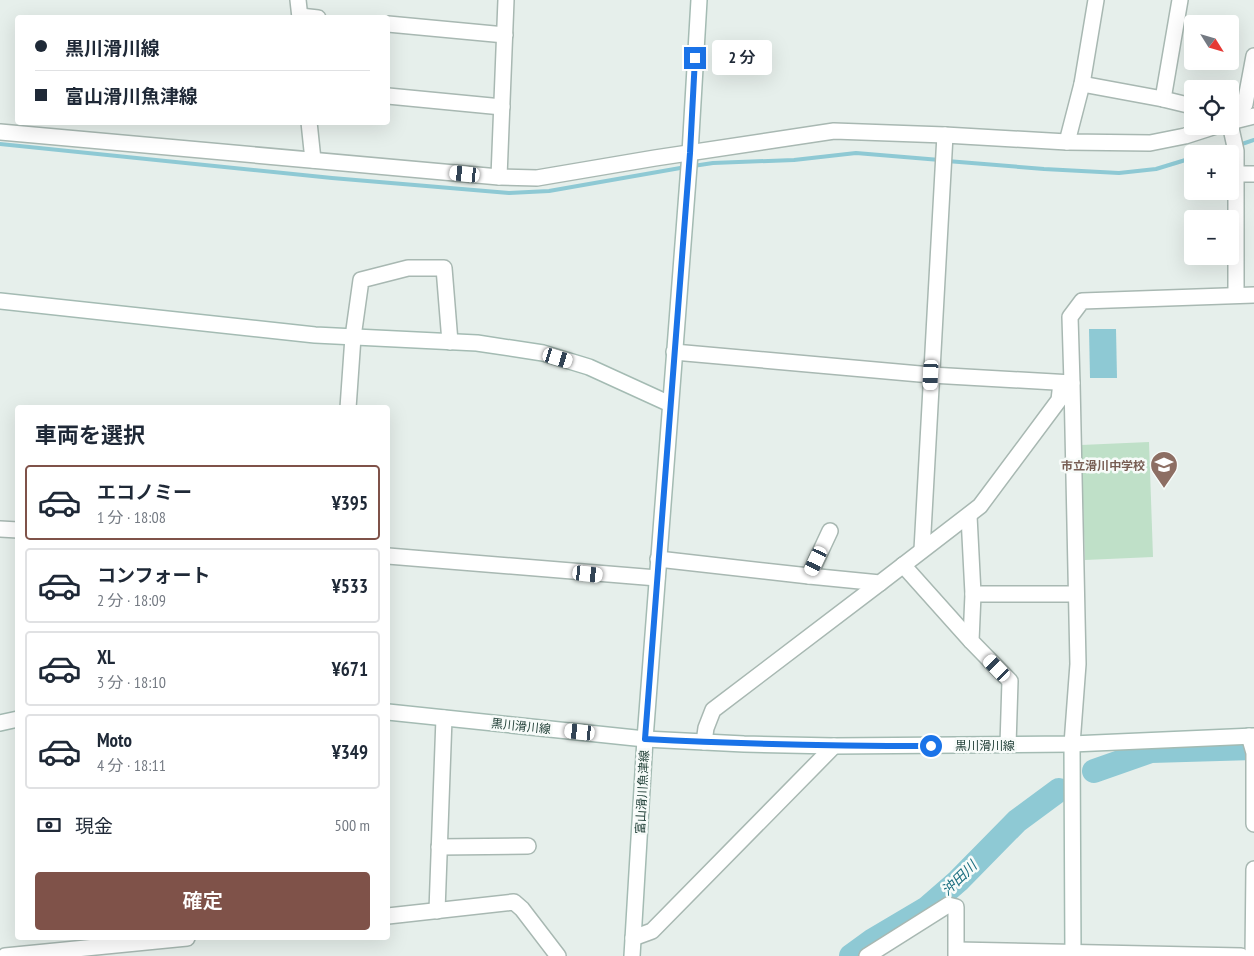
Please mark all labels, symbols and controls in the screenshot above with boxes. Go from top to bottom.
north arrow [1184,15,1239,70]
map controls [1184,15,1239,265]
text: 黒川滑川線 [65,36,160,60]
callout: 2 分 [712,40,772,76]
route end [684,47,706,69]
text: 2 分 [729,47,755,67]
button: locate [1184,80,1239,135]
text: 富山滑川魚津線 [65,84,198,108]
button: + [1184,145,1239,200]
car [449,165,480,183]
button: − [1184,210,1239,265]
car [541,346,574,370]
car [922,360,939,390]
text: 車両を選択 [35,421,145,449]
school or university icon: 市立滑川中学校 [1149,450,1179,489]
place label: 市立滑川中学校 [1061,458,1145,473]
icon: car [37,480,82,525]
text: エコノミー [97,480,192,504]
text: ¥395 [332,491,368,515]
text: 1 分 · 18:08 [97,507,166,527]
car [802,544,829,578]
icon: car [37,563,82,608]
text: コンフォート [97,563,210,587]
car [572,565,603,583]
text: ¥533 [332,574,368,598]
text: 2 分 · 18:09 [97,590,166,610]
text: XL [97,645,115,669]
icon: car [37,646,82,691]
car [981,652,1012,684]
text: ¥671 [332,657,368,681]
text: 3 分 · 18:10 [97,672,166,692]
street label: 黒川滑川線 [490,715,552,737]
car [564,723,595,741]
text: Moto [97,728,132,752]
icon: car [37,729,82,774]
route start [920,735,942,757]
street label: 黒川滑川線 [955,738,1015,753]
text: ¥349 [332,740,368,764]
street label: 富山滑川魚津線 [632,750,652,834]
text: 4 分 · 18:11 [97,755,166,775]
icon: cash [35,811,63,839]
text: 現金 [75,814,113,838]
text: 500 m [335,815,370,835]
water label: 沖田川 [938,856,982,899]
button: 確定 [35,872,370,930]

